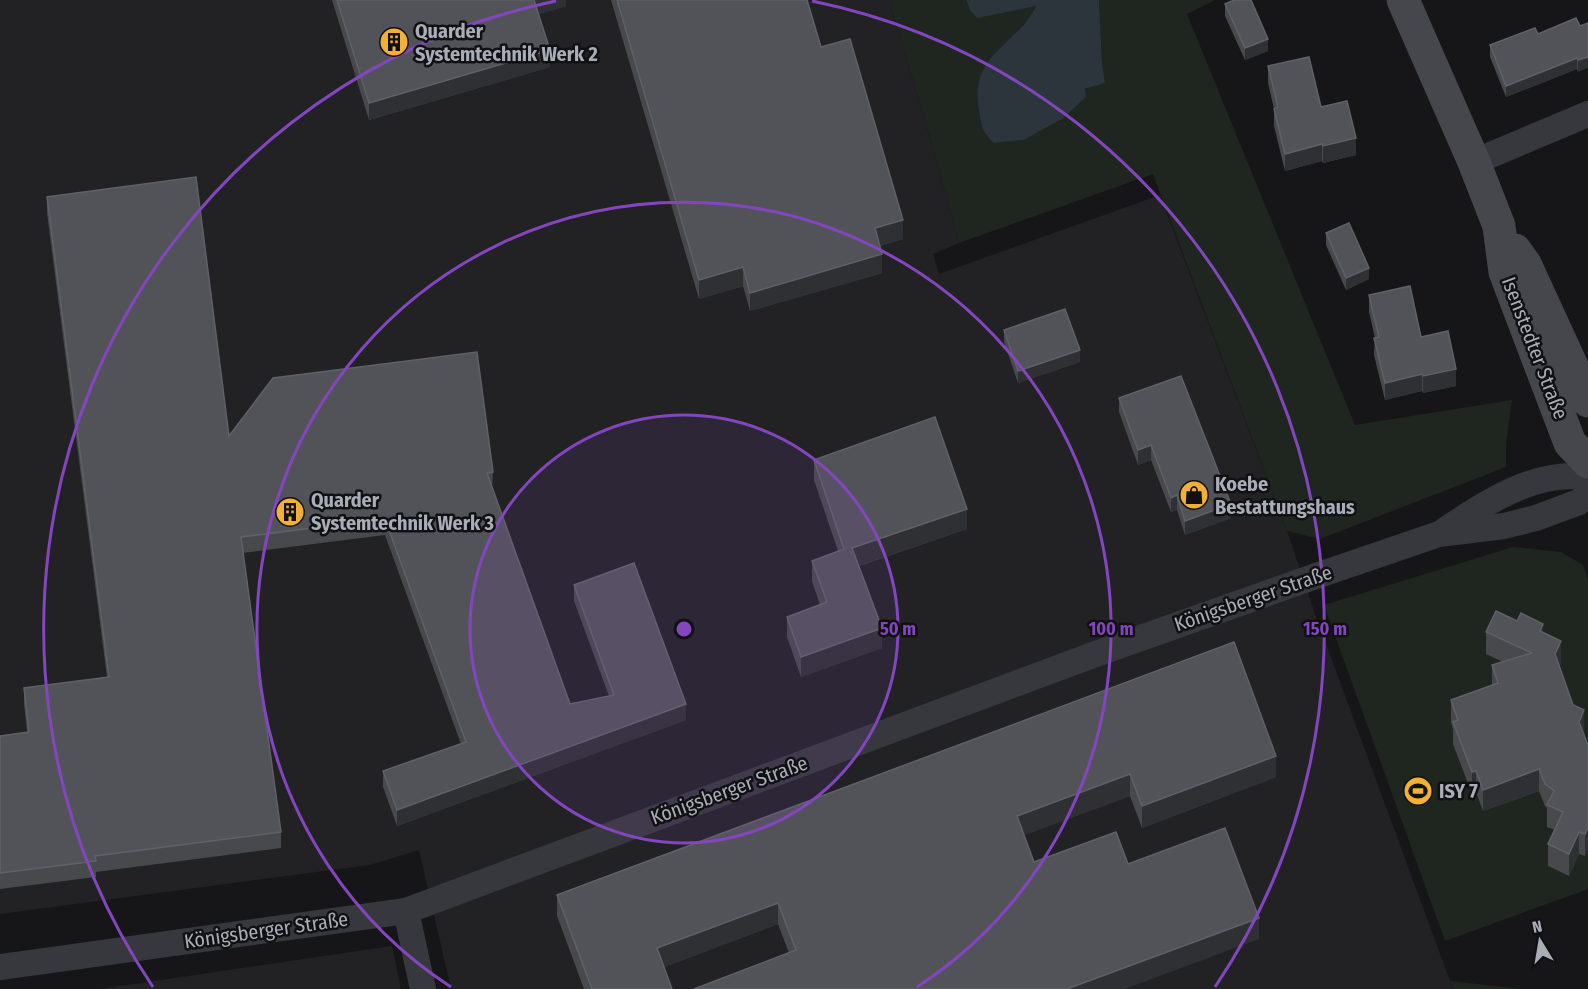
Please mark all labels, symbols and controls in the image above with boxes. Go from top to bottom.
place label: Quarder Systemtechnik Werk 2 [415,19,598,66]
building icon: Quarder Systemtechnik Werk 2 [378,26,410,58]
street label: Isenstedter Straße [1497,273,1573,423]
place label: Koebe Bestattungshaus [1215,472,1355,519]
shop icon: Koebe Bestattungshaus [1178,479,1210,511]
place label: Quarder Systemtechnik Werk 3 [311,488,494,535]
building icon: Quarder Systemtechnik Werk 3 [274,496,306,528]
street label: Königsberger Straße [1171,560,1335,636]
text: 50 m [880,618,916,640]
text: 100 m [1089,618,1133,640]
text: 150 m [1303,618,1347,640]
centre of rings [674,619,694,639]
street label: Königsberger Straße [647,750,811,830]
sports icon: ISY 7 [1402,775,1434,807]
place label: ISY 7 [1439,779,1478,803]
street label: Königsberger Straße [183,907,349,953]
north arrow [1510,911,1570,971]
text: N [1531,917,1544,937]

